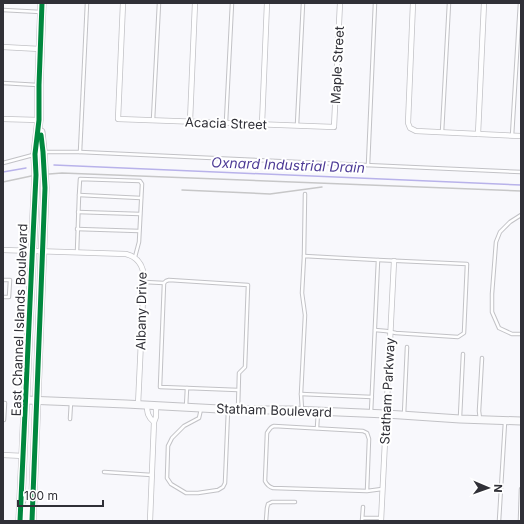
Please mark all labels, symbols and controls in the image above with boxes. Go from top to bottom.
street label: Maple Street [327,26,347,104]
street label: Acacia Street [185,114,267,132]
water label: Oxnard Industrial Drain [211,153,365,176]
street label: East Channel Islands Boulevard [8,223,30,417]
street label: Albany Drive [132,272,150,350]
street label: Statham Parkway [376,337,398,445]
street label: Statham Boulevard [216,400,332,420]
north arrow [468,468,508,508]
scale bar [18,482,103,508]
text: N [491,484,505,493]
text: 100 m [24,488,58,503]

